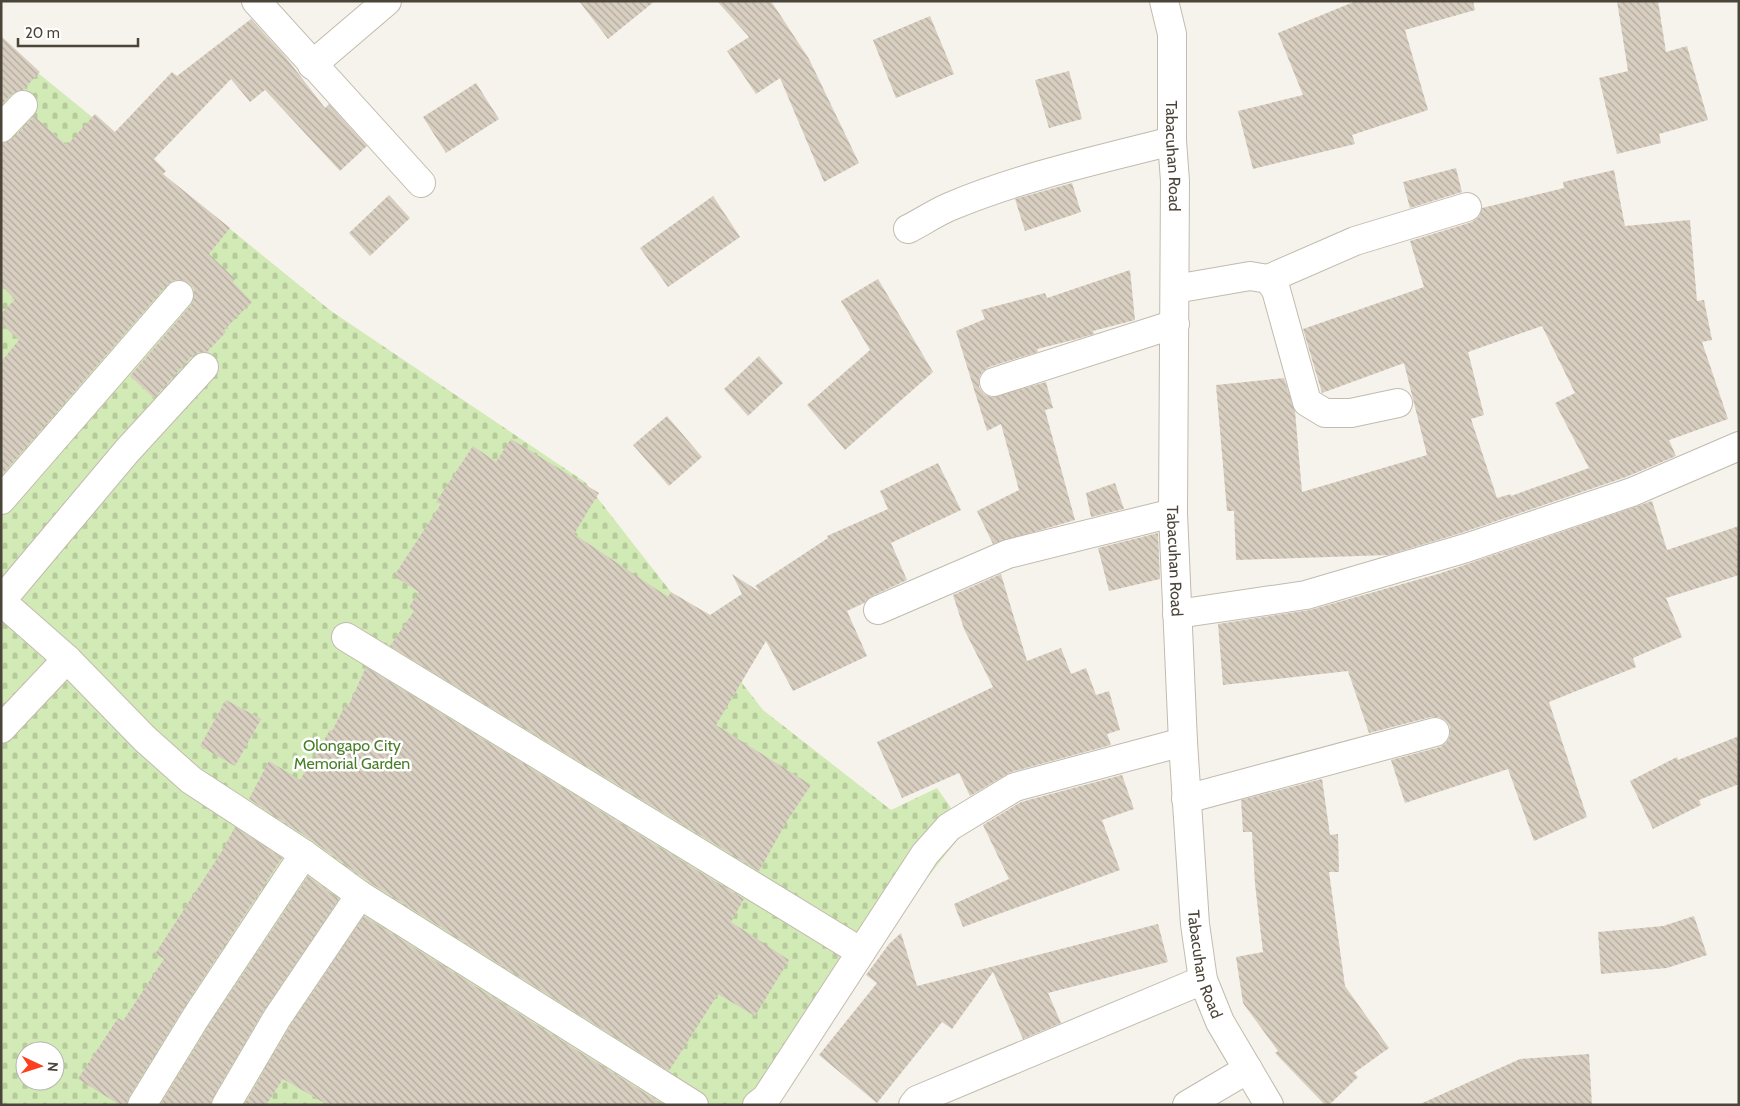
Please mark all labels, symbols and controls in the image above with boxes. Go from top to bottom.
scale bar [18,15,138,47]
text: 20 m [25,24,60,42]
street label: Tabacuhan Road [1162,100,1184,212]
street label: Tabacuhan Road [1163,505,1187,617]
park label: Olongapo City Memorial Garden [294,736,410,773]
street label: Tabacuhan Road [1184,909,1226,1021]
north arrow [15,1041,65,1091]
text: N [44,1061,62,1072]

